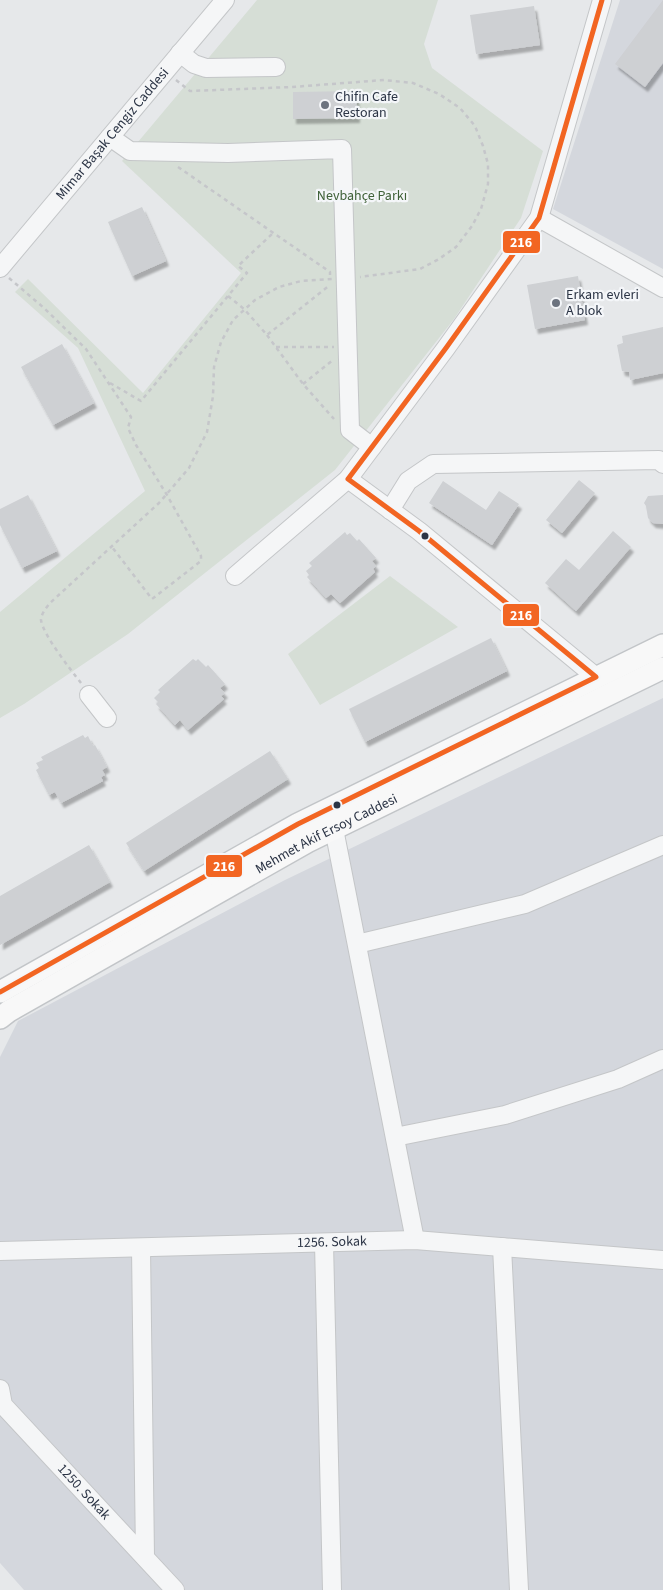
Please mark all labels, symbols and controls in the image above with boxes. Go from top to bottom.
street label: Mimar Başak Cengiz Caddesi [51,64,174,204]
place label: Chifin Cafe Restoran [335,87,398,123]
marker: Chifin Cafe Restoran [319,99,331,111]
park label: Nevbahçe Parkı [317,186,407,206]
line badge: 216 [502,230,541,254]
text: 216 [510,233,532,253]
place label: Erkam evleri A blok [566,285,639,321]
marker: Erkam evleri A blok [550,297,562,309]
unlabelled marker [420,531,430,541]
line badge: 216 [502,603,540,627]
text: 216 [510,606,532,626]
street label: Mehmet Akif Ersoy Caddesi [252,789,401,879]
unlabelled marker [332,800,342,810]
line badge: 216 [205,854,243,878]
text: 216 [213,857,235,877]
street label: 1256. Sokak [297,1231,367,1253]
street label: 1250. Sokak [53,1459,115,1524]

